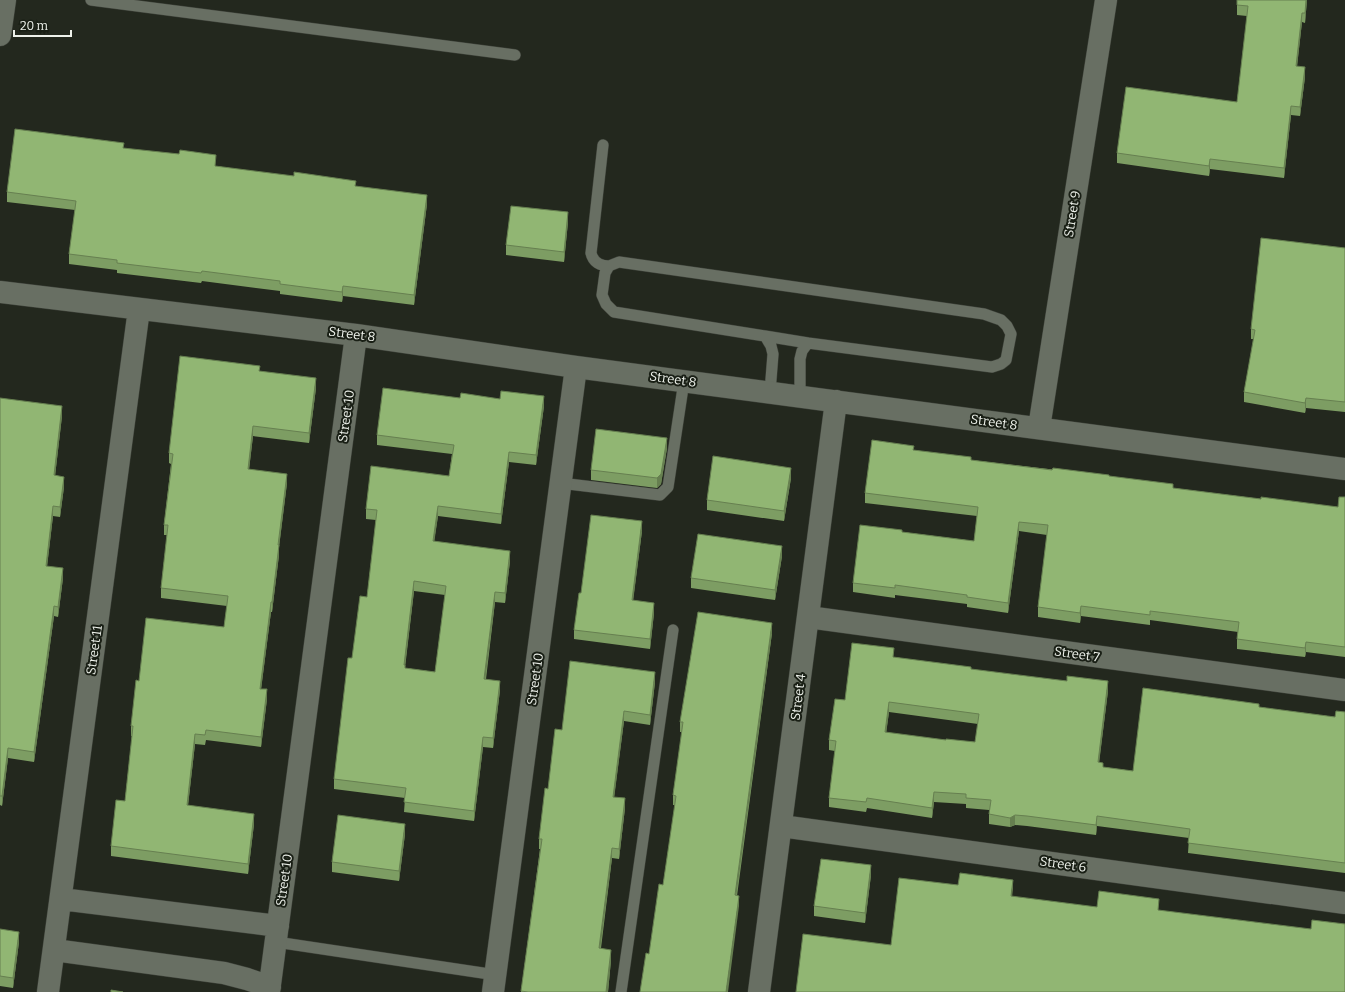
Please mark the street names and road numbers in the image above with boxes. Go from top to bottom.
street label: Street 9 [1061,190,1083,238]
street label: Street 8 [328,324,376,344]
street label: Street 8 [649,368,697,390]
street label: Street 10 [335,389,357,443]
street label: Street 8 [970,411,1018,433]
street label: Street 11 [83,624,105,676]
street label: Street 7 [1053,643,1101,665]
street label: Street 10 [524,652,546,706]
street label: Street 4 [788,672,808,721]
street label: Street 10 [273,853,295,907]
street label: Street 6 [1039,853,1088,875]

